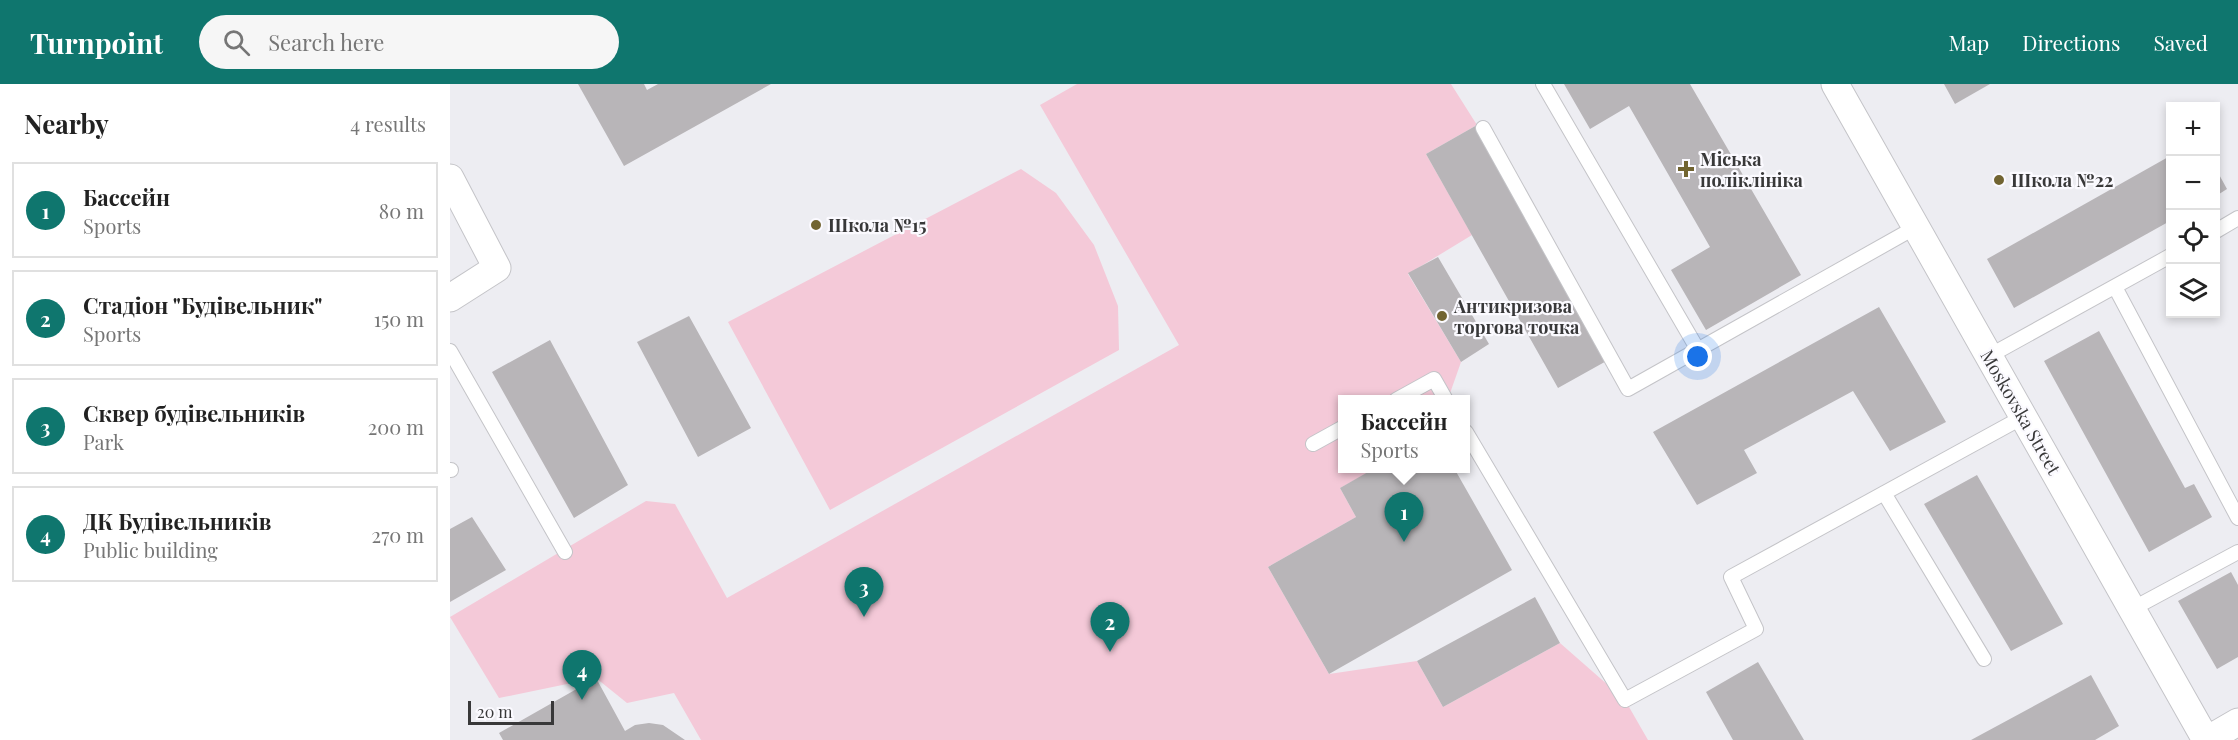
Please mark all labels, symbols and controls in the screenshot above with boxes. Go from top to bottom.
search box [199,15,619,69]
text: Turnpoint [30,24,163,61]
icon: search [220,26,253,59]
text: Search here [268,27,384,57]
text: Map [1948,28,1989,56]
text: Directions [2022,28,2120,56]
text: Saved [2153,28,2208,56]
map controls [2166,102,2220,318]
button: + [2166,102,2220,156]
text: Nearby [24,106,109,141]
text: 4 results [350,110,426,137]
place label: Міська поліклініка [1700,147,1804,192]
button: − [2166,156,2220,210]
marker: Міська поліклініка [1677,160,1695,178]
place label: Школа №22 [2011,168,2114,192]
marker: Школа №22 [1992,173,2006,187]
text: Бассейн [83,182,170,212]
text: 1 [42,197,49,224]
text: 80 m [379,197,424,224]
button: locate [2166,210,2220,264]
text: Sports [83,212,141,239]
place label: Школа №15 [828,213,927,237]
marker: Школа №15 [809,218,823,232]
button: layers [2166,264,2220,318]
text: Стадіон "Будівельник" [83,290,322,320]
place label: Антикризова торгова точка [1453,294,1580,339]
text: 2 [40,305,51,332]
text: 150 m [374,305,424,332]
marker: Антикризова торгова точка [1435,309,1449,323]
text: Sports [83,320,141,347]
your location [1683,342,1712,371]
street label: Moskovska Street [1976,345,2067,479]
popup [1338,395,1470,473]
text: Сквер будівельників [83,398,305,428]
text: Бассейн [1361,406,1448,436]
text: 3 [41,413,50,440]
text: 200 m [368,413,424,440]
text: Park [83,428,124,455]
text: Sports [1361,436,1419,463]
pin: 1 [1384,492,1424,542]
text: ДК Будівельників [83,506,271,536]
text: 4 [40,521,51,548]
text: 270 m [372,521,424,548]
text: Public building [83,536,218,563]
pin: 3 [844,568,884,617]
pin: 2 [1090,602,1130,652]
pin: 4 [562,650,602,700]
scale bar [468,698,554,726]
text: 20 m [477,701,512,722]

